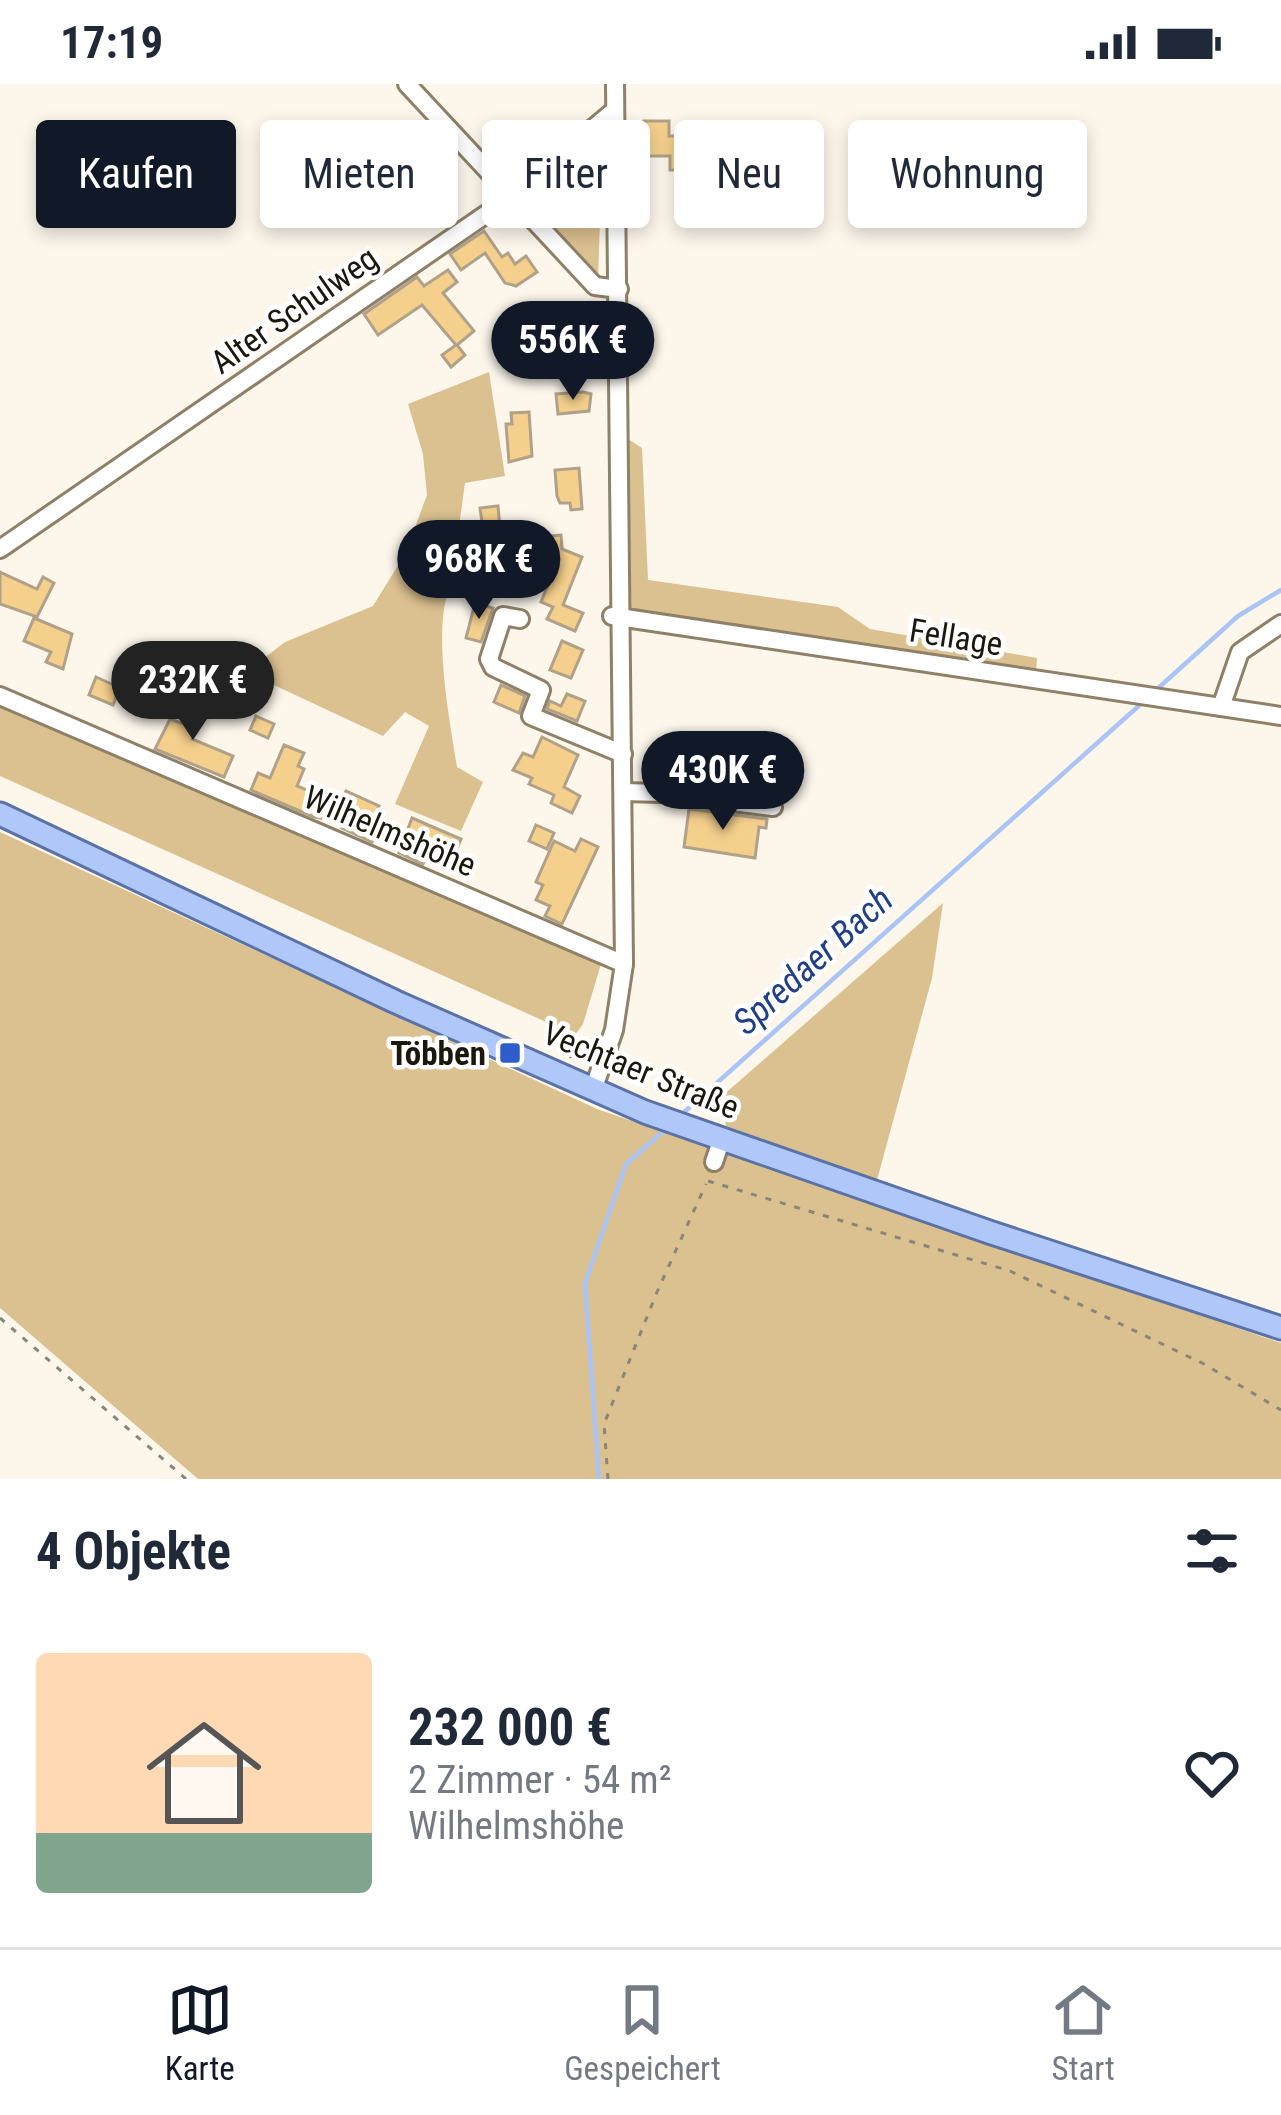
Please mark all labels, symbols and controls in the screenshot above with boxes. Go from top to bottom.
text: 17:19 [60,16,163,69]
chip: Kaufen [36,120,236,228]
chip: Mieten [260,120,458,228]
chip: Filter [482,120,650,228]
chip: Neu [674,120,824,228]
chip: Wohnung [848,120,1087,228]
street label: Alter Schulweg [203,238,385,382]
pin: 556K € [475,301,671,403]
text: 556K € [518,317,628,363]
pin: 968K € [381,520,577,622]
text: 968K € [424,536,534,582]
street label: Fellage [907,610,1005,664]
pin: 232K € [95,641,291,743]
text: 232K € [138,657,248,703]
pin: 430K € [625,731,821,833]
text: 430K € [668,747,778,793]
street label: Wilhelmshöhe [298,777,482,885]
water label: Spredaer Bach [725,878,901,1044]
street label: Vechtaer Straße [537,1013,745,1127]
place label: Többen [390,1034,486,1073]
marker: Többen [497,1040,523,1066]
icon: filters [1179,1518,1245,1584]
text: 4 Objekte [36,1522,231,1581]
text: 232 000 € [408,1698,612,1757]
icon: home [132,1701,276,1845]
icon: heart [1179,1740,1245,1806]
text: 2 Zimmer · 54 m² [408,1757,672,1803]
text: Wilhelmshöhe [408,1803,624,1849]
tab: Karte [165,1977,235,2088]
tab: Gespeichert [564,1977,721,2088]
tab: Start [1050,1977,1116,2088]

